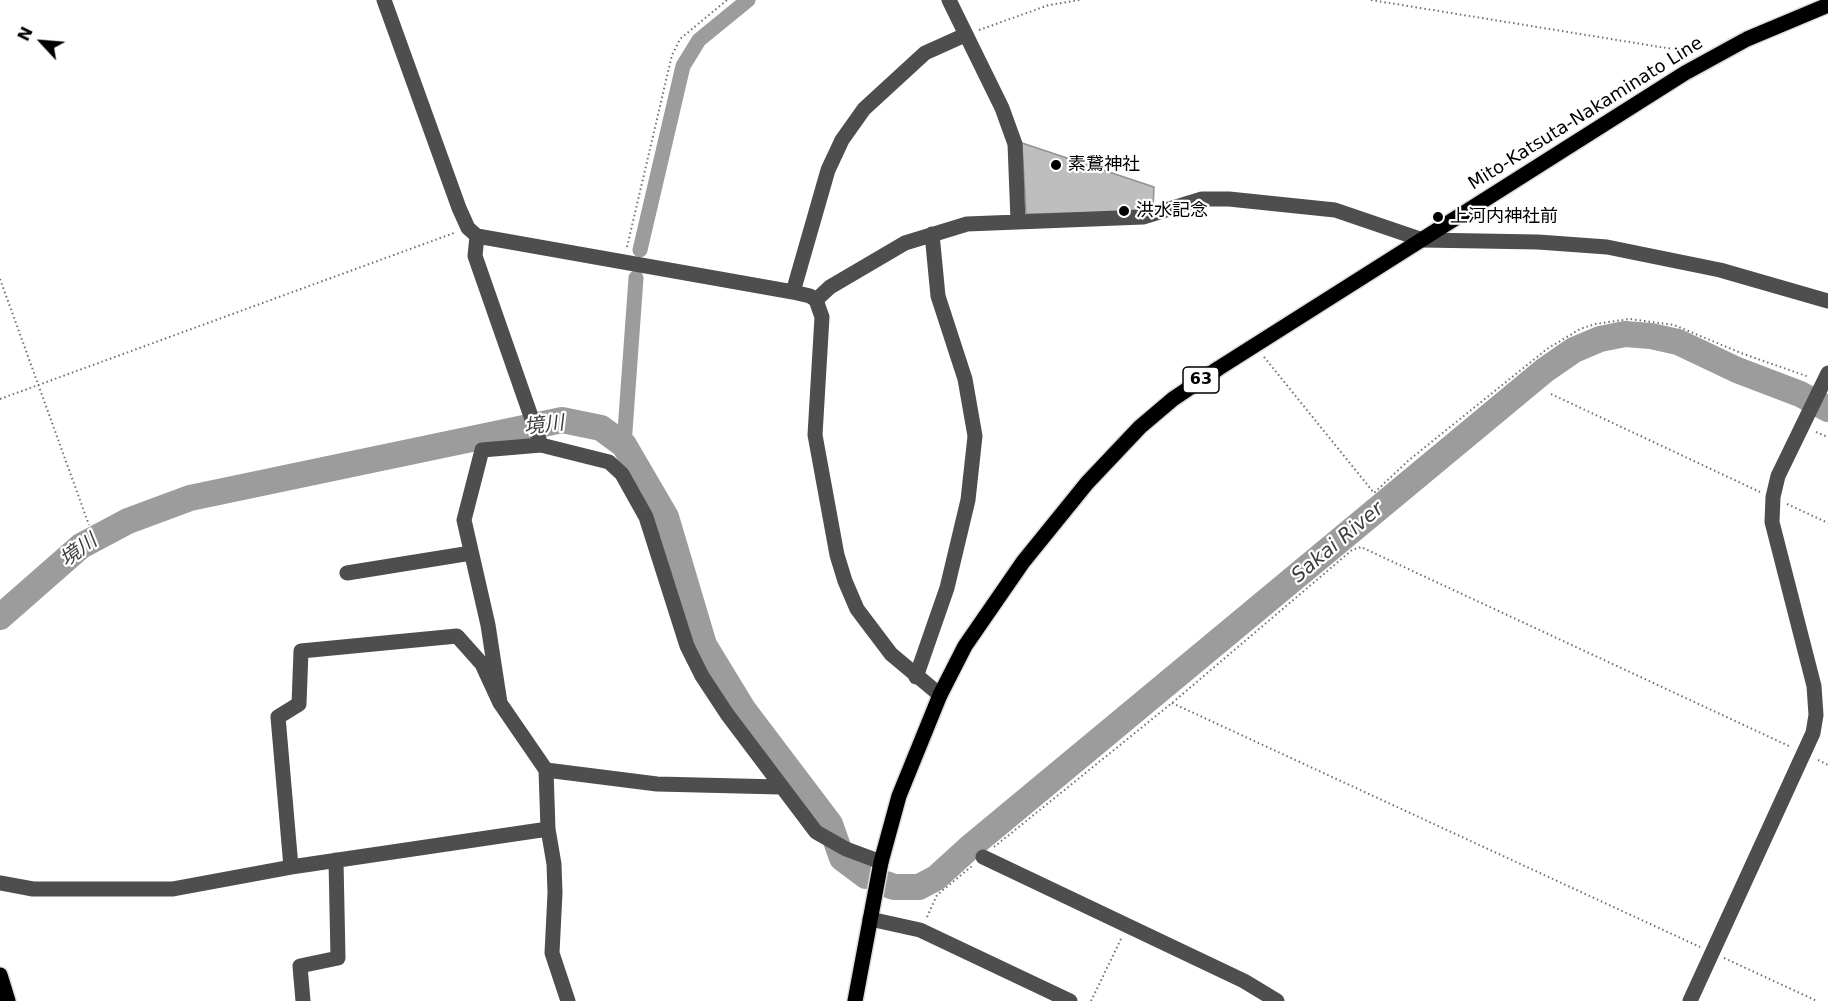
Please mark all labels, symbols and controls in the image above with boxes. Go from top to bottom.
north arrow [12,12,72,72]
text: N [14,24,37,44]
street label: Mito-Katsuta-Nakaminato Line [1465,33,1707,195]
place label: 素鵞神社 [1068,154,1140,176]
marker: 素鵞神社 [1049,158,1063,172]
place label: 洪水記念 [1136,200,1208,222]
marker: 洪水記念 [1117,204,1131,218]
place label: 上河内神社前 [1450,206,1558,228]
marker: 上河内神社前 [1431,210,1445,224]
road number: 63 [1183,367,1219,393]
water label: 境川 [523,412,565,440]
water label: Sakai River [1287,498,1389,588]
water label: 境川 [56,530,102,572]

